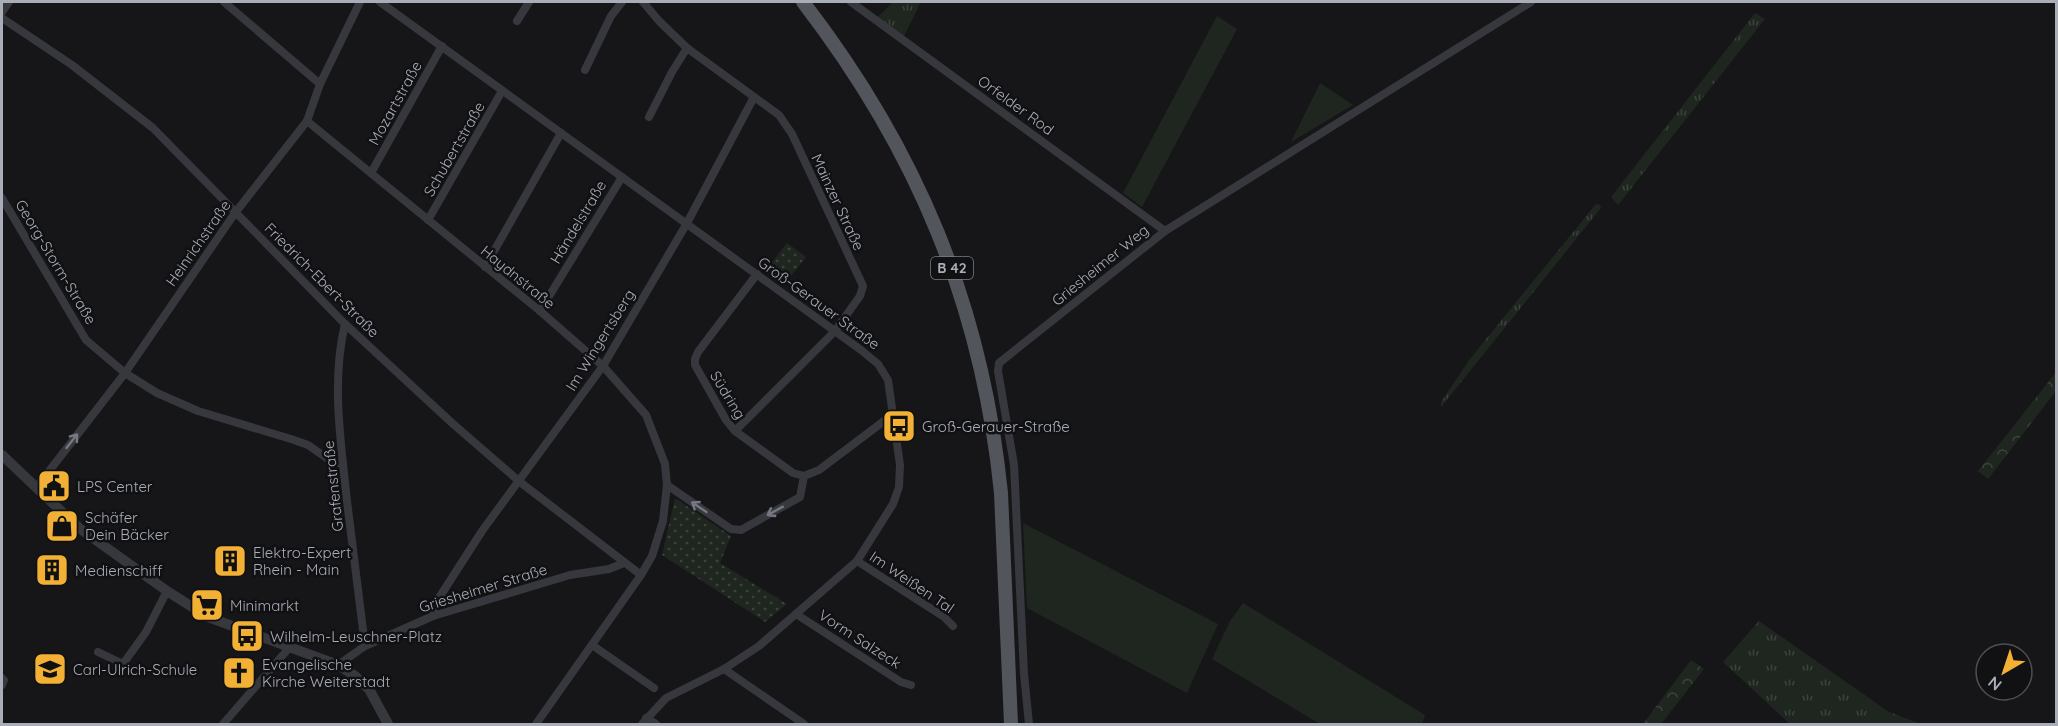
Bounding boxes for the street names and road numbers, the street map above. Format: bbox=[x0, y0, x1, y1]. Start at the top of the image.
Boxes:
street label: Mozartstraße bbox=[364, 58, 426, 148]
street label: Orfelder Rod bbox=[974, 71, 1058, 139]
street label: Schubertstraße bbox=[419, 98, 489, 200]
street label: Mainzer Straße bbox=[807, 151, 869, 253]
street label: Händelstraße bbox=[546, 177, 610, 267]
street label: Georg-Storm-Straße bbox=[11, 196, 101, 328]
street label: Heinrichstraße bbox=[161, 196, 235, 290]
street label: Friedrich-Ebert-Straße bbox=[261, 219, 383, 341]
street label: Griesheimer Weg bbox=[1048, 220, 1152, 310]
street label: Haydnstraße bbox=[477, 241, 559, 313]
street label: Groß-Gerauer Straße bbox=[754, 252, 884, 354]
road number: B 42 bbox=[931, 257, 973, 279]
street label: Im Wingertsberg bbox=[561, 286, 639, 394]
street label: Südring bbox=[706, 367, 750, 423]
street label: Grafenstraße bbox=[319, 440, 347, 532]
street label: Im Weißen Tal bbox=[866, 547, 958, 617]
street label: Griesheimer Straße bbox=[417, 559, 549, 617]
street label: Vorm Salzeck bbox=[815, 605, 905, 673]

